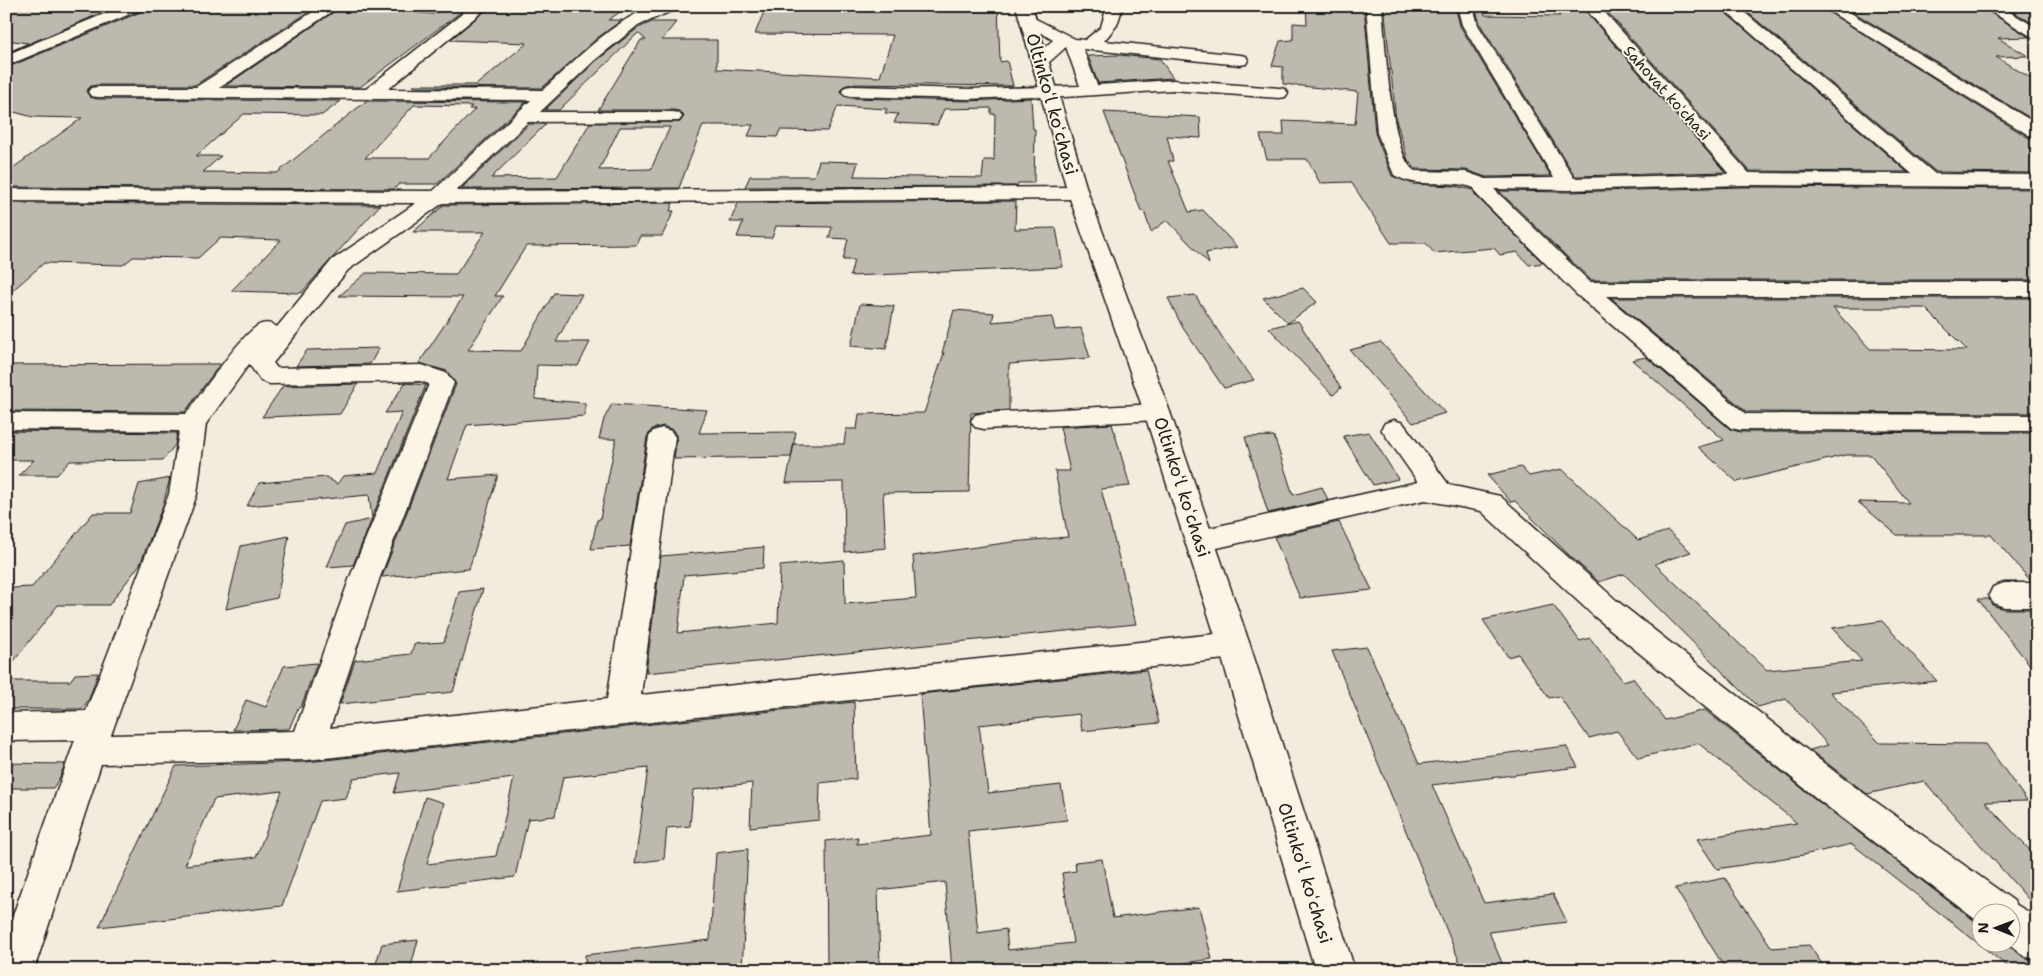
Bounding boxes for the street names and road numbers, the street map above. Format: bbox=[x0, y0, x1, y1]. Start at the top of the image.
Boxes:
street label: Oltinkoʻl koʻchasi bbox=[1020, 30, 1084, 178]
street label: Sahovat koʻchasi bbox=[1619, 41, 1715, 145]
street label: Oltinkoʻl koʻchasi bbox=[1148, 414, 1216, 560]
street label: Oltinkoʻl koʻchasi bbox=[1272, 799, 1338, 947]

